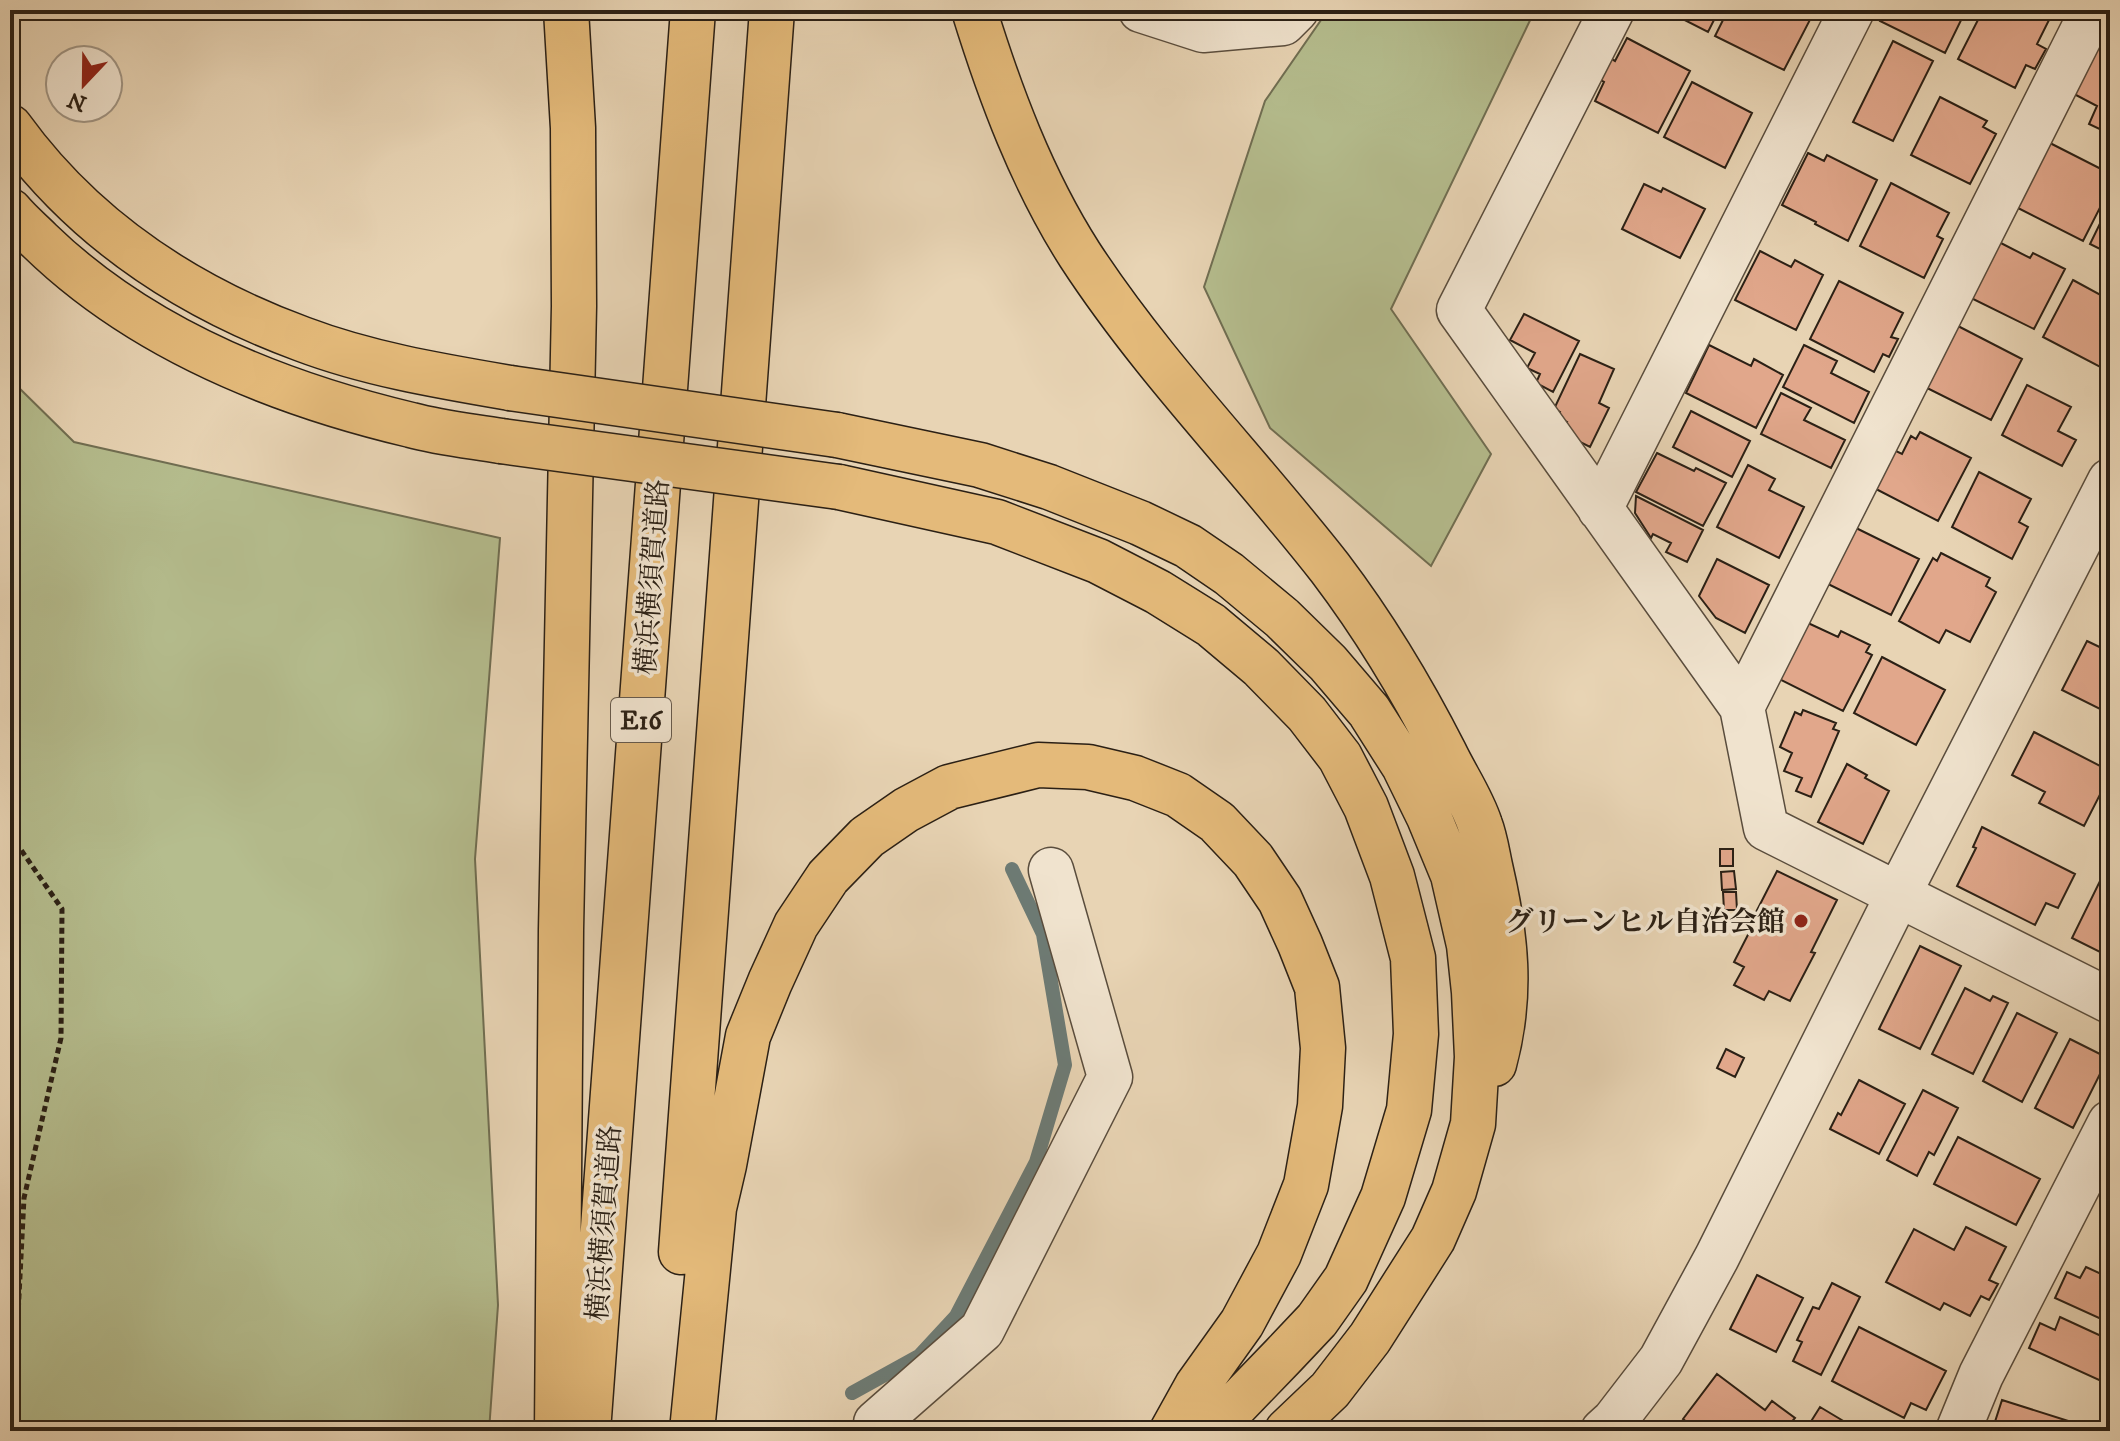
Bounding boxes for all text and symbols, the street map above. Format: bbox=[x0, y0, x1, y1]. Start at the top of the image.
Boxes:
north arrow bbox=[44, 44, 124, 124]
text: N bbox=[64, 85, 91, 117]
street label: 横浜横須賀道路 bbox=[628, 478, 677, 676]
road number: E16 bbox=[611, 698, 671, 742]
place label: グリーンヒル自治会館 bbox=[1506, 905, 1785, 940]
marker: グリーンヒル自治会館 bbox=[1792, 912, 1810, 930]
street label: 横浜横須賀道路 bbox=[580, 1124, 629, 1322]

